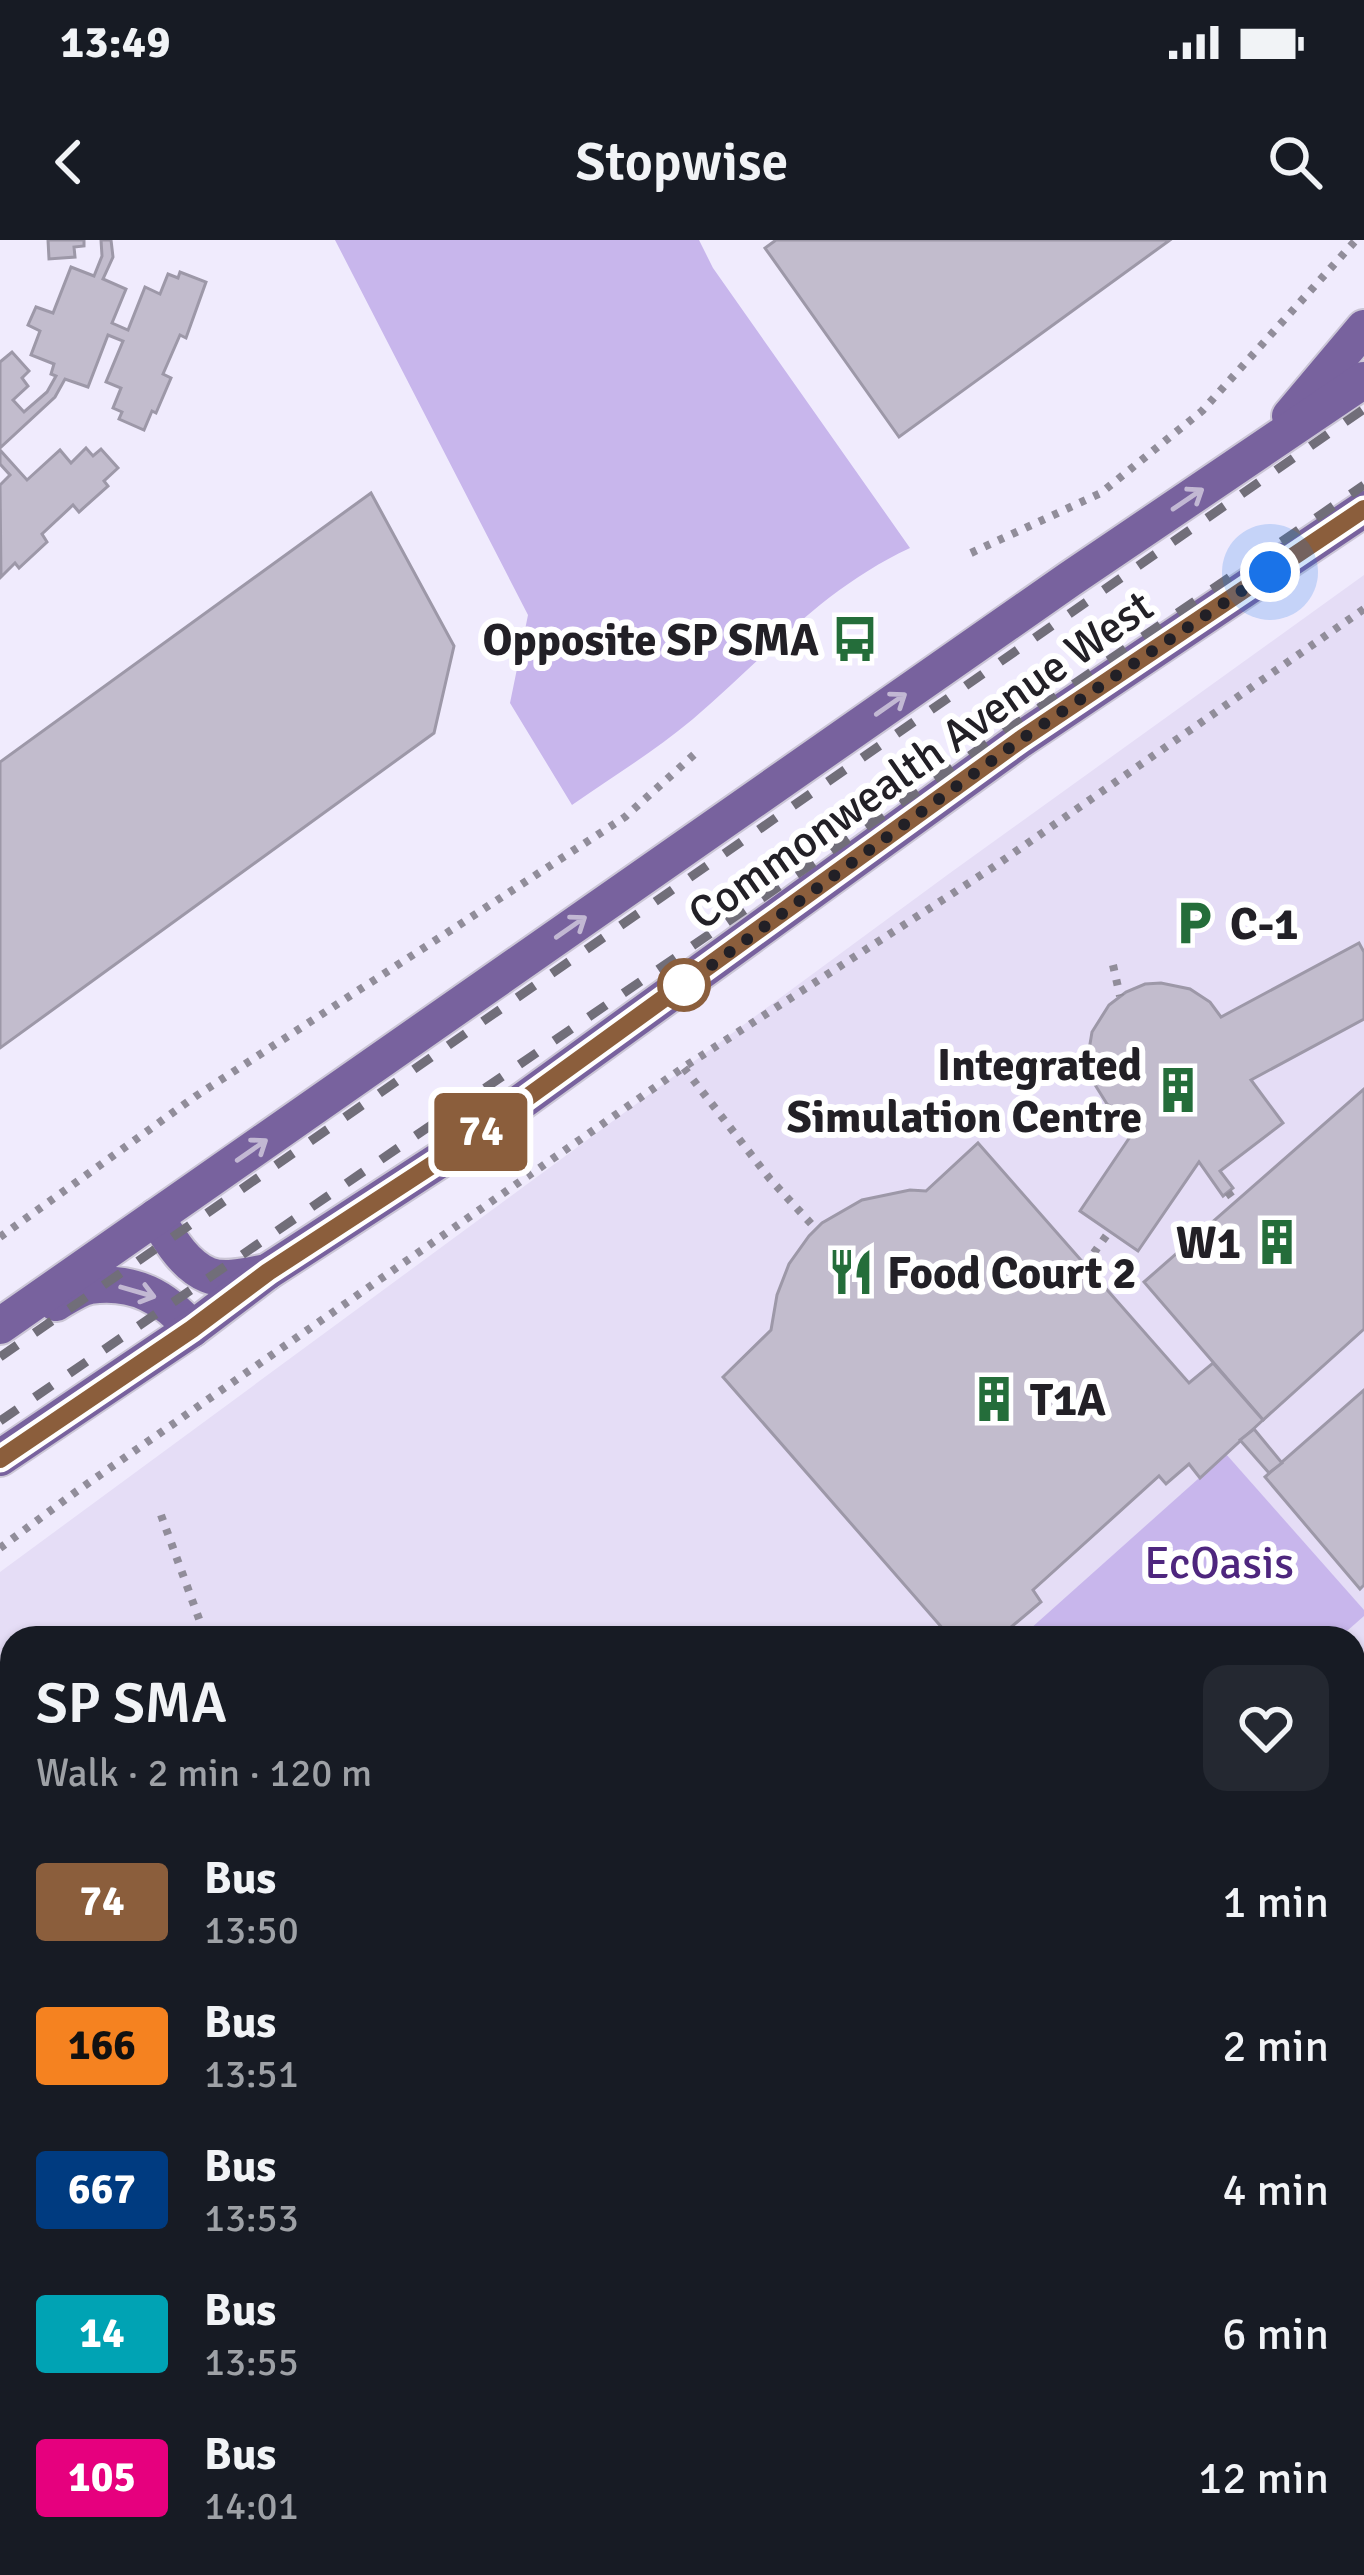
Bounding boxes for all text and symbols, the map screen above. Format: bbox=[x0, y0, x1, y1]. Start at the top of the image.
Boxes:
text: 13:49 bbox=[60, 15, 170, 70]
icon: back bbox=[36, 129, 102, 195]
text: Stopwise bbox=[575, 129, 789, 196]
icon: search bbox=[1262, 129, 1328, 195]
one-way arrow bbox=[1171, 487, 1205, 512]
your location bbox=[1240, 542, 1300, 602]
street label: Commonwealth Avenue West bbox=[678, 579, 1164, 942]
place label: Opposite SP SMA bbox=[483, 613, 819, 668]
bus stop icon: Opposite SP SMA bbox=[830, 614, 880, 664]
one-way arrow bbox=[874, 692, 908, 717]
place label: C-1 bbox=[1230, 897, 1299, 952]
parking icon: C-1 bbox=[1169, 898, 1219, 948]
one-way arrow bbox=[554, 915, 588, 940]
unlabelled marker bbox=[659, 960, 709, 1010]
place label: Integrated Simulation Centre bbox=[787, 1038, 1142, 1145]
building icon: Integrated Simulation Centre bbox=[1153, 1065, 1203, 1115]
line badge: 74 bbox=[427, 1093, 535, 1171]
text: 74 bbox=[458, 1106, 504, 1157]
one-way arrow bbox=[234, 1138, 268, 1163]
place label: W1 bbox=[1176, 1216, 1241, 1271]
building icon: W1 bbox=[1252, 1217, 1302, 1267]
place label: Food Court 2 bbox=[887, 1246, 1137, 1301]
restaurant icon: Food Court 2 bbox=[826, 1247, 876, 1297]
one-way arrow bbox=[118, 1282, 156, 1304]
place label: T1A bbox=[1030, 1373, 1106, 1428]
building icon: T1A bbox=[969, 1374, 1019, 1424]
park label: EcOasis bbox=[1144, 1536, 1294, 1591]
button: heart bbox=[1203, 1665, 1329, 1791]
text: SP SMA bbox=[36, 1668, 227, 1739]
text: Walk · 2 min · 120 m bbox=[36, 1749, 372, 1797]
text: Bus bbox=[204, 1851, 276, 1906]
text: 1 min bbox=[1222, 1875, 1329, 1930]
text: 74 bbox=[79, 1876, 125, 1927]
text: 13:50 bbox=[204, 1906, 299, 1954]
text: Bus bbox=[204, 1995, 276, 2050]
text: 2 min bbox=[1222, 2019, 1329, 2074]
text: 166 bbox=[68, 2020, 136, 2071]
text: 13:51 bbox=[204, 2050, 299, 2098]
text: Bus bbox=[204, 2139, 276, 2194]
text: 4 min bbox=[1222, 2163, 1329, 2218]
text: 667 bbox=[68, 2164, 136, 2215]
text: 13:53 bbox=[204, 2194, 299, 2242]
text: Bus bbox=[204, 2283, 276, 2338]
text: 6 min bbox=[1222, 2307, 1329, 2362]
text: 14 bbox=[79, 2308, 125, 2359]
text: 13:55 bbox=[204, 2338, 299, 2386]
text: Bus bbox=[204, 2427, 276, 2482]
text: 12 min bbox=[1198, 2451, 1329, 2506]
text: 105 bbox=[68, 2452, 136, 2503]
text: 14:01 bbox=[204, 2482, 299, 2530]

